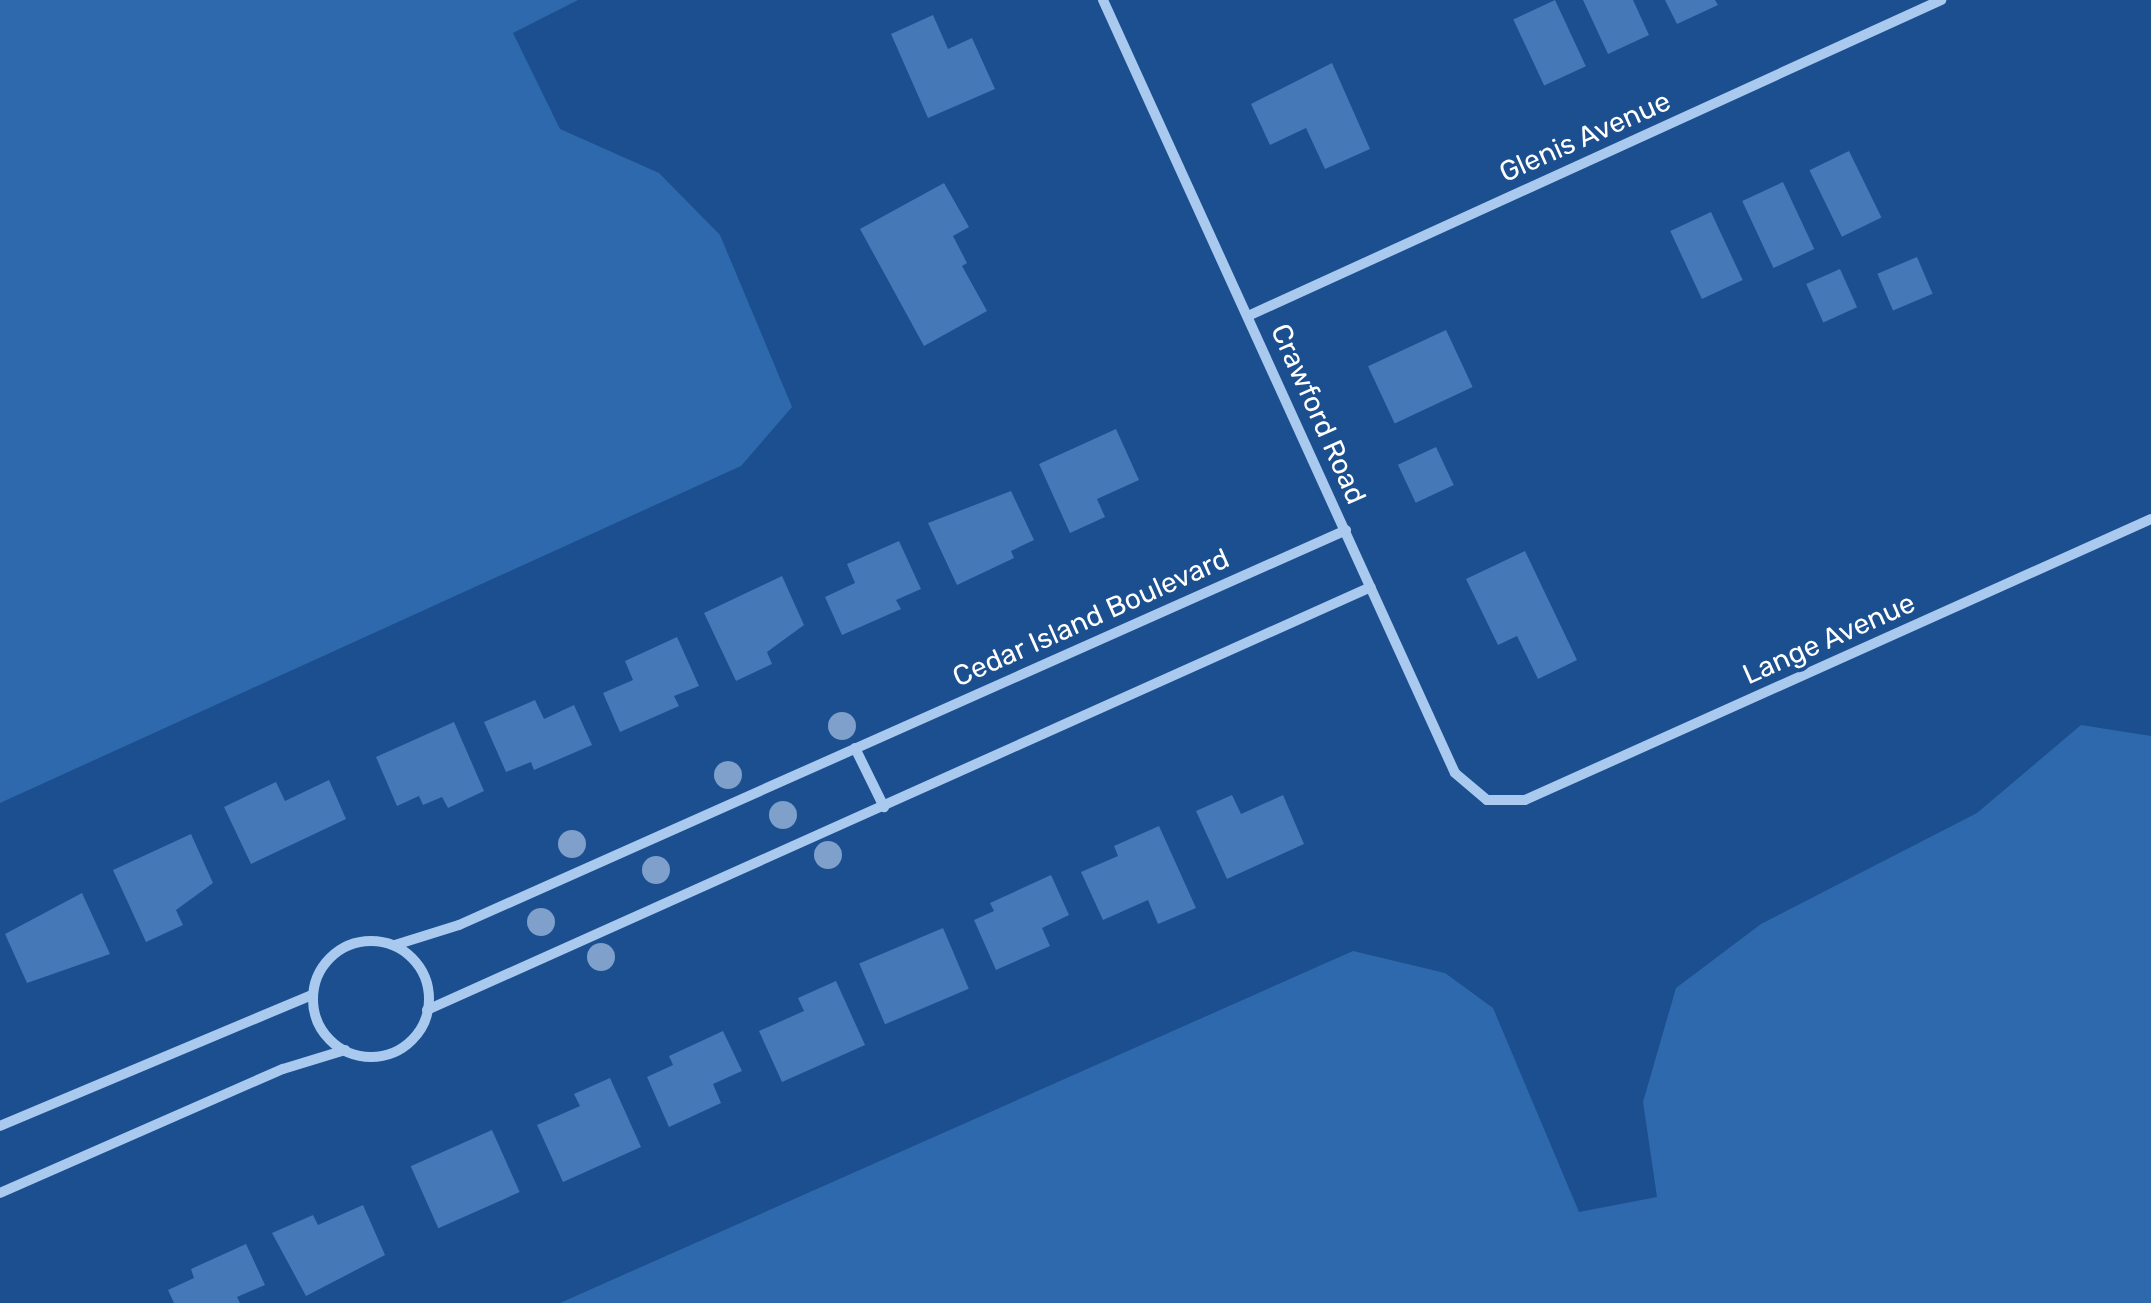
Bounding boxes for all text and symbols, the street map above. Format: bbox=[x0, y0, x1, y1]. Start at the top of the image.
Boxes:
street label: Glenis Avenue bbox=[1494, 84, 1676, 190]
street label: Crawford Road bbox=[1263, 319, 1373, 509]
street label: Cedar Island Boulevard bbox=[947, 542, 1235, 694]
street label: Lange Avenue bbox=[1737, 586, 1921, 692]

